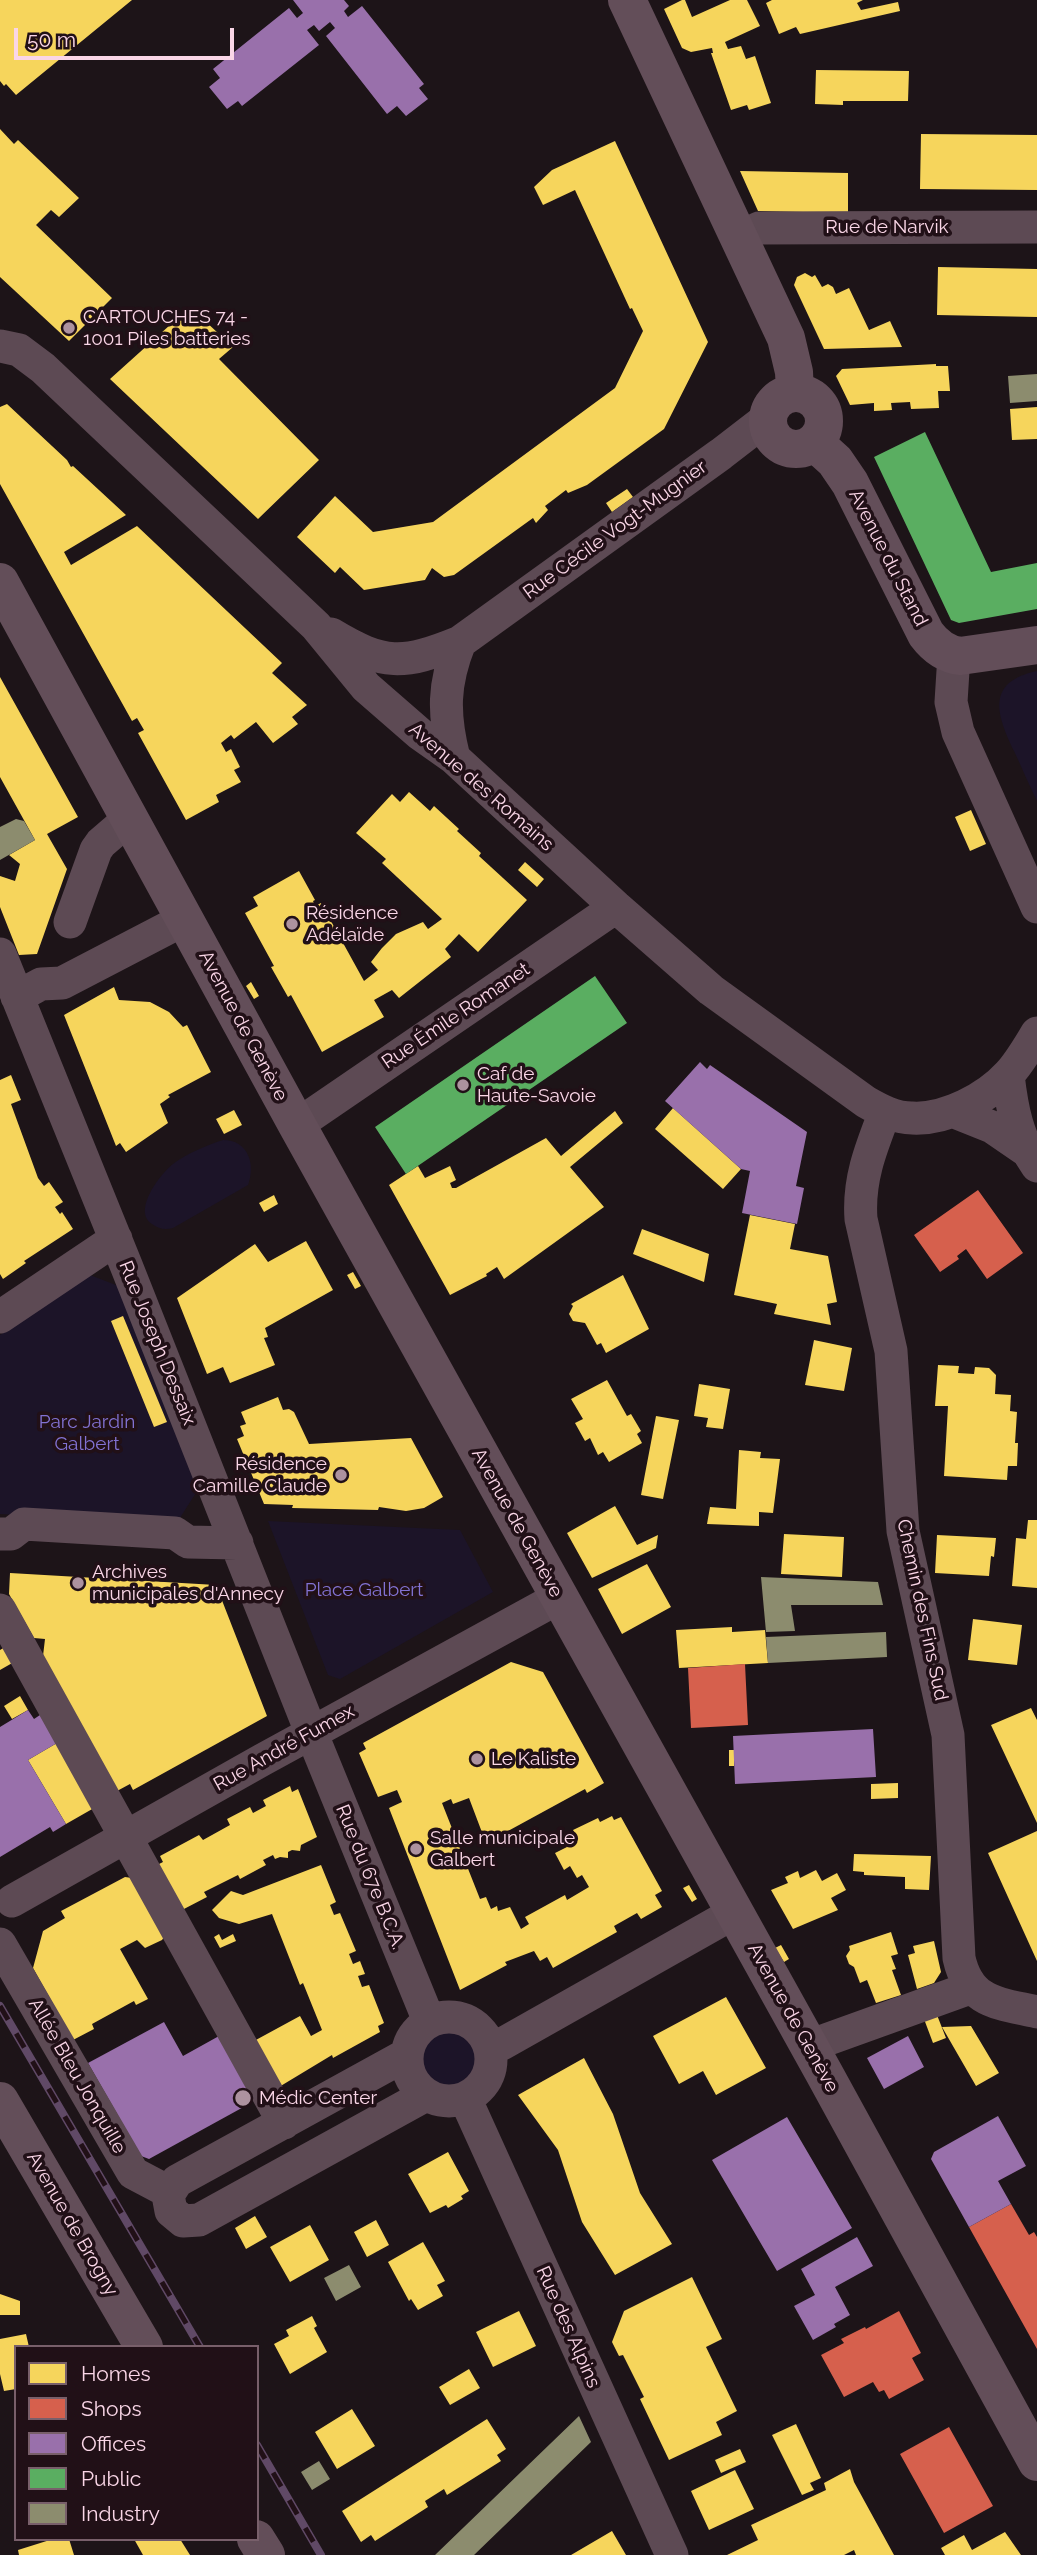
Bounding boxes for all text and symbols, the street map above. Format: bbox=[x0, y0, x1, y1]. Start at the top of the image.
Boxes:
scale bar bbox=[18, 14, 238, 58]
text: 50 m bbox=[27, 27, 76, 52]
street label: Rue de Narvik bbox=[825, 216, 949, 238]
place label: CARTOUCHES 74 - 1001 Piles batteries bbox=[83, 306, 251, 350]
marker: CARTOUCHES 74 - 1001 Piles batteries bbox=[61, 320, 77, 336]
street label: Rue Cécile Vogt-Mugnier bbox=[519, 456, 711, 604]
street label: Avenue du Stand bbox=[844, 486, 932, 630]
street label: Avenue des Romains bbox=[404, 718, 558, 856]
place label: Résidence Adélaïde bbox=[306, 902, 398, 946]
marker: Résidence Adélaïde bbox=[284, 916, 300, 932]
street label: Avenue de Genève bbox=[194, 947, 292, 1105]
street label: Rue Émile Romanet bbox=[378, 958, 534, 1074]
place label: Caf de Haute-Savoie bbox=[477, 1063, 596, 1107]
marker: Caf de Haute-Savoie bbox=[455, 1077, 471, 1093]
street label: Rue Joseph Dessaix bbox=[114, 1258, 200, 1428]
park label: Parc Jardin Galbert bbox=[39, 1411, 135, 1455]
street label: Avenue de Genève bbox=[467, 1444, 567, 1602]
place label: Résidence Camille Claude bbox=[193, 1453, 327, 1497]
marker: Résidence Camille Claude bbox=[333, 1467, 349, 1483]
street label: Chemin des Fins Sud bbox=[892, 1517, 952, 1703]
place label: Archives municipales d'Annecy bbox=[92, 1561, 284, 1605]
marker: Archives municipales d'Annecy bbox=[70, 1575, 86, 1591]
park label: Place Galbert bbox=[305, 1579, 423, 1601]
street label: Rue André Fumex bbox=[210, 1700, 358, 1796]
place label: Le Kaliste bbox=[491, 1748, 576, 1770]
marker: Le Kaliste bbox=[469, 1751, 485, 1767]
street label: Rue du 67e B.C.A. bbox=[331, 1801, 409, 1953]
place label: Salle municipale Galbert bbox=[430, 1827, 575, 1871]
marker: Salle municipale Galbert bbox=[408, 1841, 424, 1857]
street label: Avenue de Genève bbox=[743, 1939, 843, 2097]
street label: Allée Bleu Jonquille bbox=[23, 1994, 131, 2158]
place label: Médic Center bbox=[259, 2087, 377, 2109]
marker: Médic Center bbox=[233, 2088, 253, 2108]
street label: Avenue de Brogny bbox=[21, 2148, 123, 2300]
street label: Rue des Alpins bbox=[531, 2263, 605, 2391]
legend bbox=[14, 2345, 259, 2541]
text: Homes bbox=[81, 2361, 151, 2386]
text: Shops bbox=[81, 2396, 142, 2421]
text: Offices bbox=[81, 2431, 146, 2456]
text: Public bbox=[81, 2466, 141, 2491]
text: Industry bbox=[81, 2501, 160, 2526]

